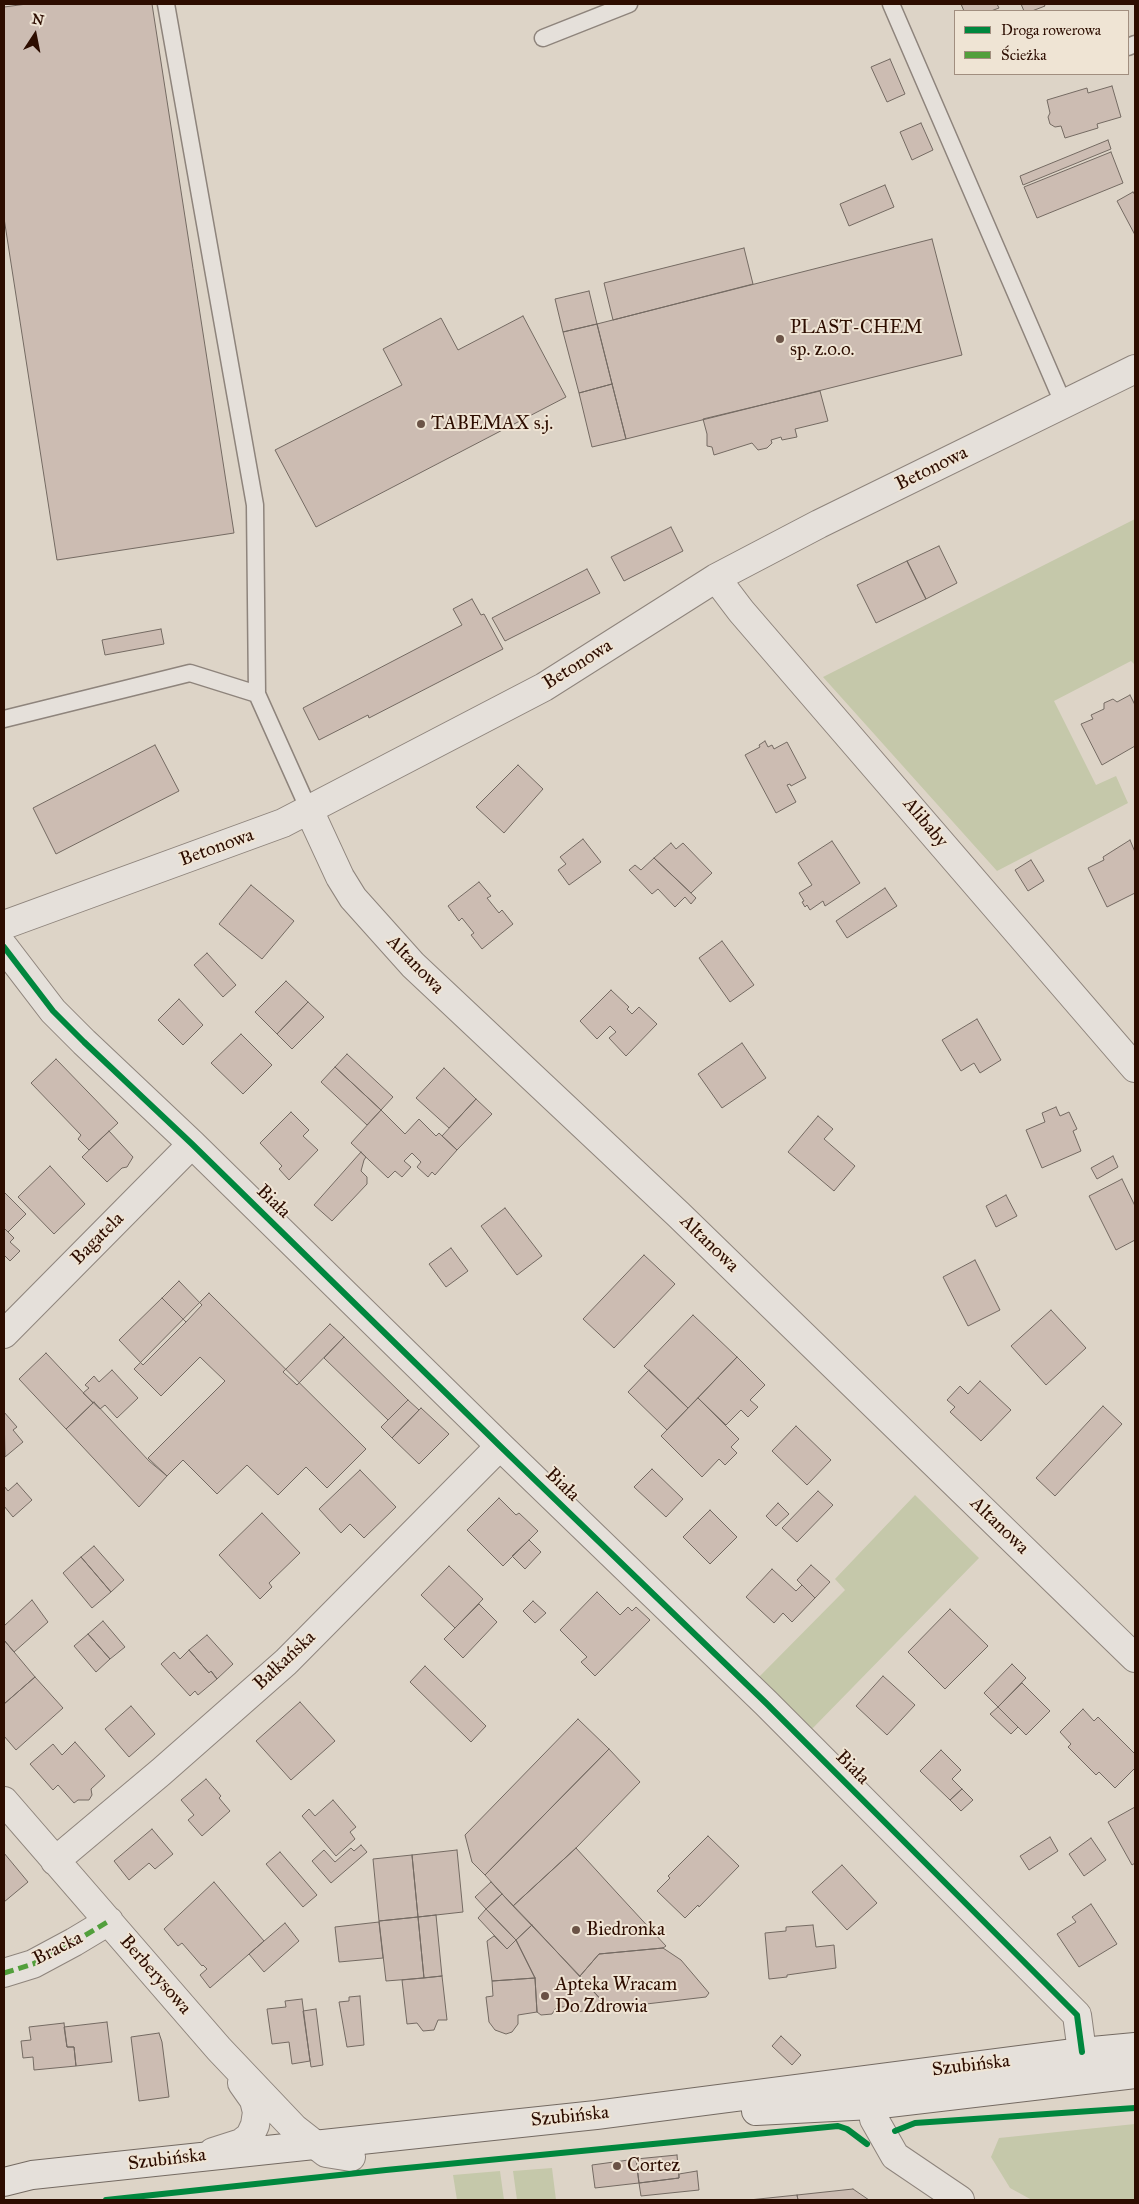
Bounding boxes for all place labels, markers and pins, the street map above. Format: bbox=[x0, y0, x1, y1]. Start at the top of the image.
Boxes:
place label: PLAST-CHEM sp. z.o.o. bbox=[790, 317, 923, 361]
marker: PLAST-CHEM sp. z.o.o. bbox=[774, 333, 786, 345]
place label: TABEMAX s.j. bbox=[431, 413, 553, 435]
marker: TABEMAX s.j. bbox=[415, 418, 427, 430]
place label: Biedronka bbox=[586, 1919, 665, 1941]
marker: Biedronka bbox=[570, 1924, 582, 1936]
place label: Apteka Wracam Do Zdrowia bbox=[555, 1974, 677, 2018]
marker: Apteka Wracam Do Zdrowia bbox=[539, 1990, 551, 2002]
place label: Cortez bbox=[627, 2155, 680, 2177]
marker: Cortez bbox=[611, 2160, 623, 2172]

